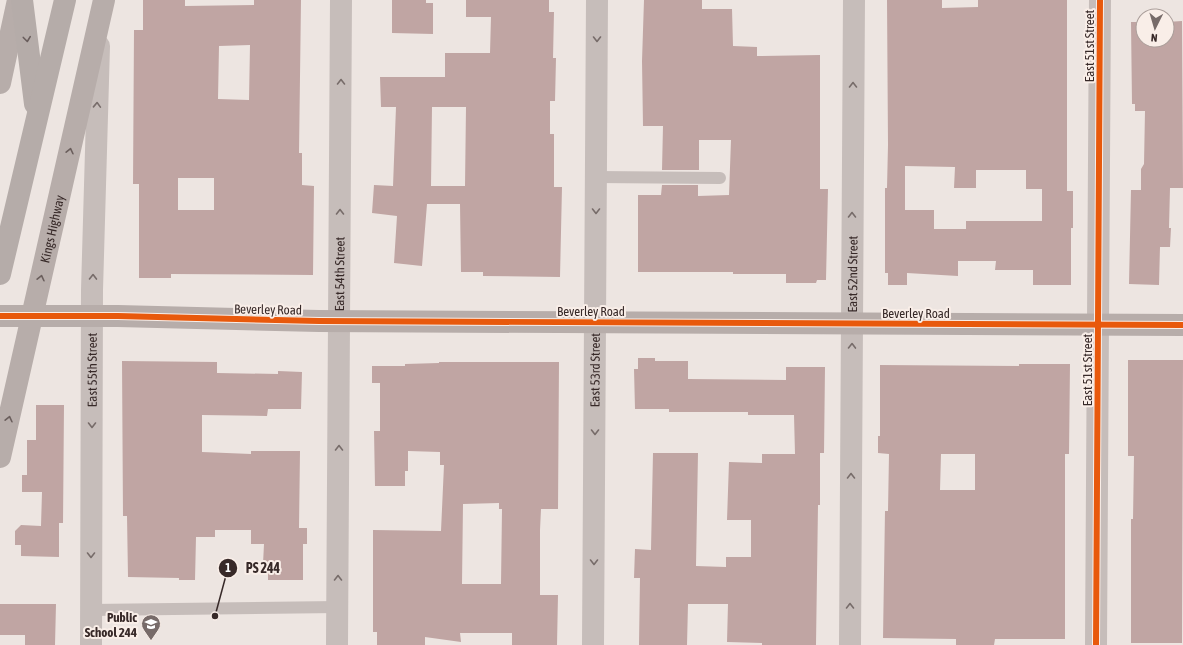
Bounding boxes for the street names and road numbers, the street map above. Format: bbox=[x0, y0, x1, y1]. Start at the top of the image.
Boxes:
street label: East 51st Street bbox=[1082, 9, 1097, 82]
street label: Kings Highway bbox=[37, 193, 68, 264]
street label: East 52nd Street bbox=[845, 235, 861, 312]
street label: East 54th Street bbox=[332, 237, 348, 311]
street label: Beverley Road bbox=[234, 301, 302, 318]
street label: Beverley Road bbox=[557, 304, 625, 319]
street label: Beverley Road bbox=[882, 306, 950, 321]
street label: East 55th Street bbox=[85, 333, 100, 407]
street label: East 53rd Street bbox=[587, 333, 603, 407]
street label: East 51st Street bbox=[1080, 333, 1095, 406]

